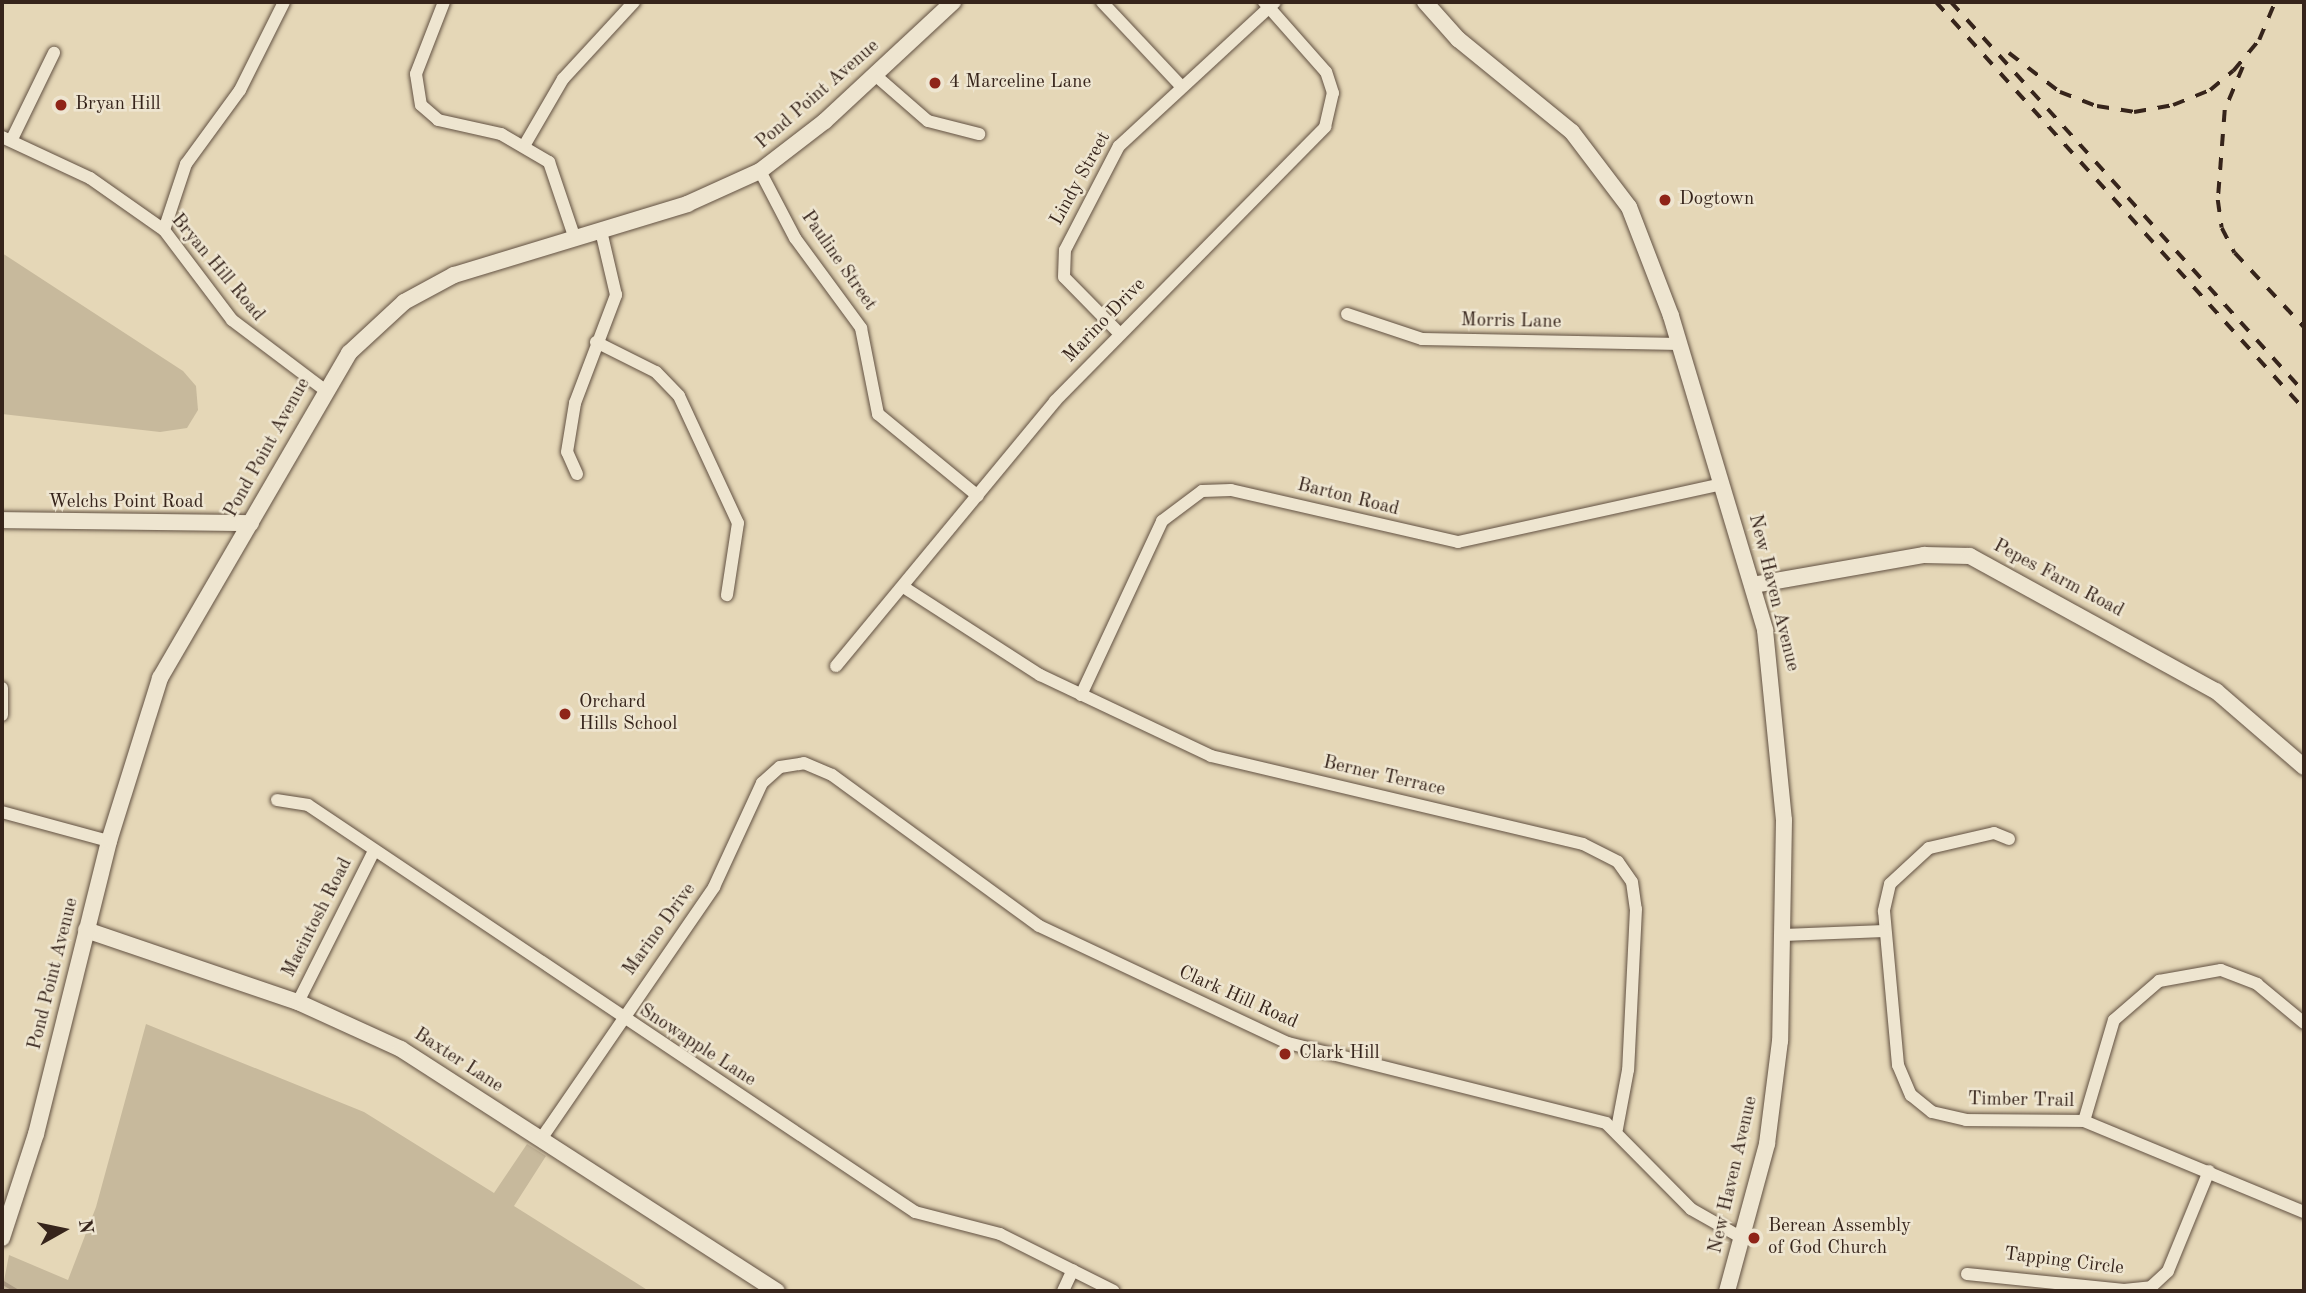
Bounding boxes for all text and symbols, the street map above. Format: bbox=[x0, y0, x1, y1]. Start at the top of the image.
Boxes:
street label: Pond Point Avenue bbox=[752, 35, 884, 155]
place label: 4 Marceline Lane bbox=[949, 72, 1091, 94]
marker: 4 Marceline Lane bbox=[927, 75, 943, 91]
place label: Bryan Hill bbox=[75, 94, 161, 116]
marker: Bryan Hill bbox=[53, 97, 69, 113]
street label: Lindy Street bbox=[1046, 128, 1116, 230]
place label: Dogtown bbox=[1679, 189, 1754, 211]
marker: Dogtown bbox=[1657, 192, 1673, 208]
street label: Pauline Street bbox=[795, 207, 881, 315]
street label: Bryan Hill Road bbox=[165, 210, 269, 326]
street label: Marino Drive bbox=[1059, 274, 1151, 368]
street label: Morris Lane bbox=[1460, 310, 1562, 334]
street label: Pond Point Avenue bbox=[220, 374, 316, 522]
street label: Barton Road bbox=[1295, 474, 1401, 522]
street label: Welchs Point Road bbox=[48, 492, 204, 514]
street label: New Haven Avenue bbox=[1742, 512, 1804, 674]
street label: Pepes Farm Road bbox=[1989, 535, 2127, 623]
place label: Orchard Hills School bbox=[579, 692, 677, 736]
marker: Orchard Hills School bbox=[557, 706, 573, 722]
street label: Berner Terrace bbox=[1321, 752, 1447, 802]
street label: Macintosh Road bbox=[278, 854, 358, 982]
street label: Marino Drive bbox=[619, 879, 701, 981]
street label: Pond Point Avenue bbox=[24, 896, 84, 1052]
street label: Clark Hill Road bbox=[1175, 962, 1301, 1034]
street label: Snowapple Lane bbox=[634, 1000, 760, 1092]
street label: Baxter Lane bbox=[409, 1024, 507, 1098]
place label: Clark Hill bbox=[1299, 1043, 1380, 1065]
marker: Clark Hill bbox=[1277, 1046, 1293, 1062]
street label: Timber Trail bbox=[1968, 1089, 2074, 1113]
street label: New Haven Avenue bbox=[1705, 1094, 1763, 1256]
north arrow bbox=[28, 1195, 98, 1265]
place label: Berean Assembly of God Church bbox=[1768, 1216, 1911, 1260]
text: N bbox=[74, 1218, 95, 1235]
marker: Berean Assembly of God Church bbox=[1746, 1230, 1762, 1246]
street label: Tapping Circle bbox=[2003, 1243, 2125, 1281]

